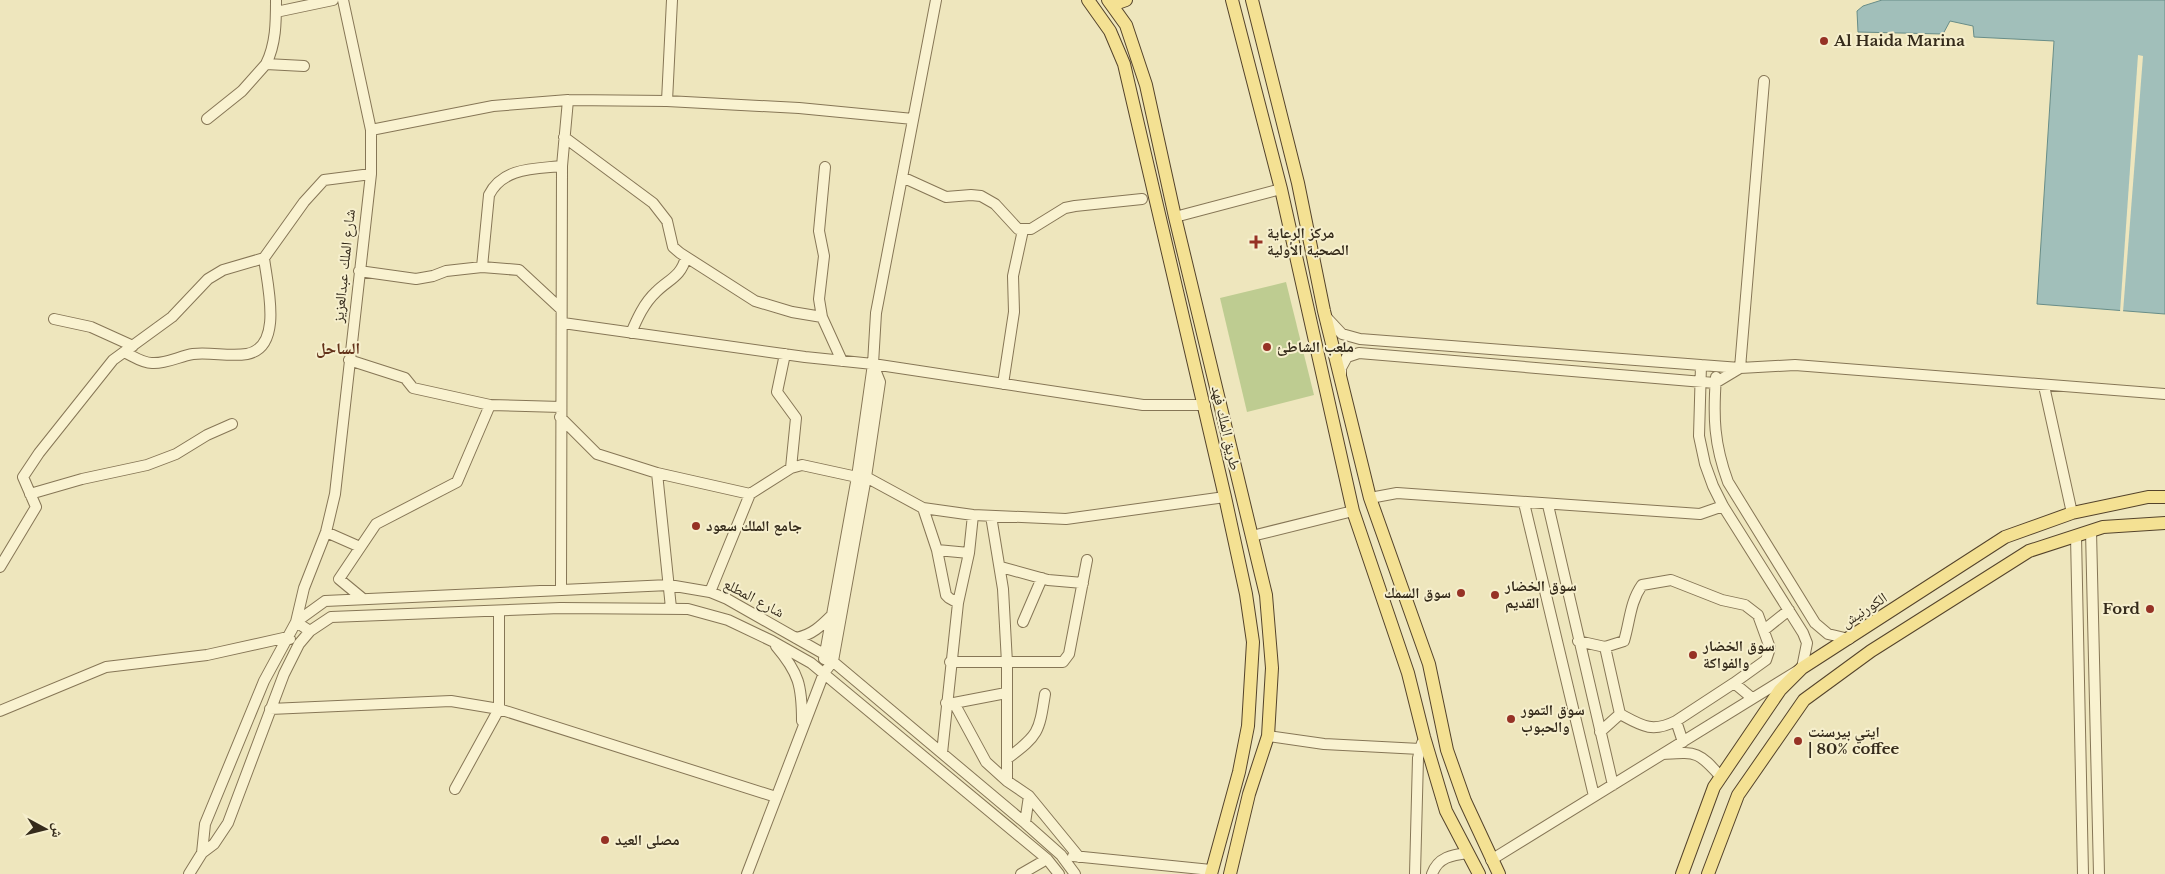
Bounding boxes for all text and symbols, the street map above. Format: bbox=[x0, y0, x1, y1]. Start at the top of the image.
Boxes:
place label: Al Haida Marina bbox=[1833, 31, 1965, 50]
marker: Al Haida Marina bbox=[1818, 35, 1830, 47]
street label: شارع الملك عبدالعزيز bbox=[328, 208, 360, 325]
place label: مركز الرعاية الصحية الأولية bbox=[1267, 223, 1349, 259]
marker: مركز الرعاية الصحية الأولية bbox=[1249, 235, 1263, 249]
place label: ملعب الشاطئ bbox=[1277, 337, 1354, 356]
district label: الساحل bbox=[316, 338, 360, 358]
marker: ملعب الشاطئ bbox=[1261, 341, 1273, 353]
street label: طريق الملك فهد bbox=[1207, 384, 1245, 472]
place label: جامع الملك سعود bbox=[706, 516, 802, 536]
marker: جامع الملك سعود bbox=[690, 520, 702, 532]
street label: شارع المطلع bbox=[720, 574, 788, 622]
place label: سوق الخضار القديم bbox=[1504, 576, 1577, 613]
place label: سوق السمك bbox=[1384, 583, 1451, 602]
marker: سوق السمك bbox=[1455, 587, 1467, 599]
street label: الكورنيش bbox=[1837, 588, 1891, 632]
marker: سوق الخضار القديم bbox=[1489, 589, 1501, 601]
place label: Ford bbox=[2103, 599, 2141, 618]
marker: Ford bbox=[2144, 603, 2156, 615]
place label: سوق الخضار والفواكة bbox=[1702, 636, 1775, 672]
marker: سوق الخضار والفواكة bbox=[1687, 649, 1699, 661]
place label: سوق التمور والحبوب bbox=[1520, 700, 1585, 736]
marker: سوق التمور والحبوب bbox=[1505, 713, 1517, 725]
place label: ايتي بيرسنت | 80% coffee bbox=[1808, 722, 1899, 758]
marker: ايتي بيرسنت | 80% coffee bbox=[1792, 735, 1804, 747]
north arrow bbox=[20, 804, 70, 854]
text: ش bbox=[48, 822, 68, 839]
place label: مصلى العيد bbox=[615, 830, 680, 849]
marker: مصلى العيد bbox=[599, 834, 611, 846]

